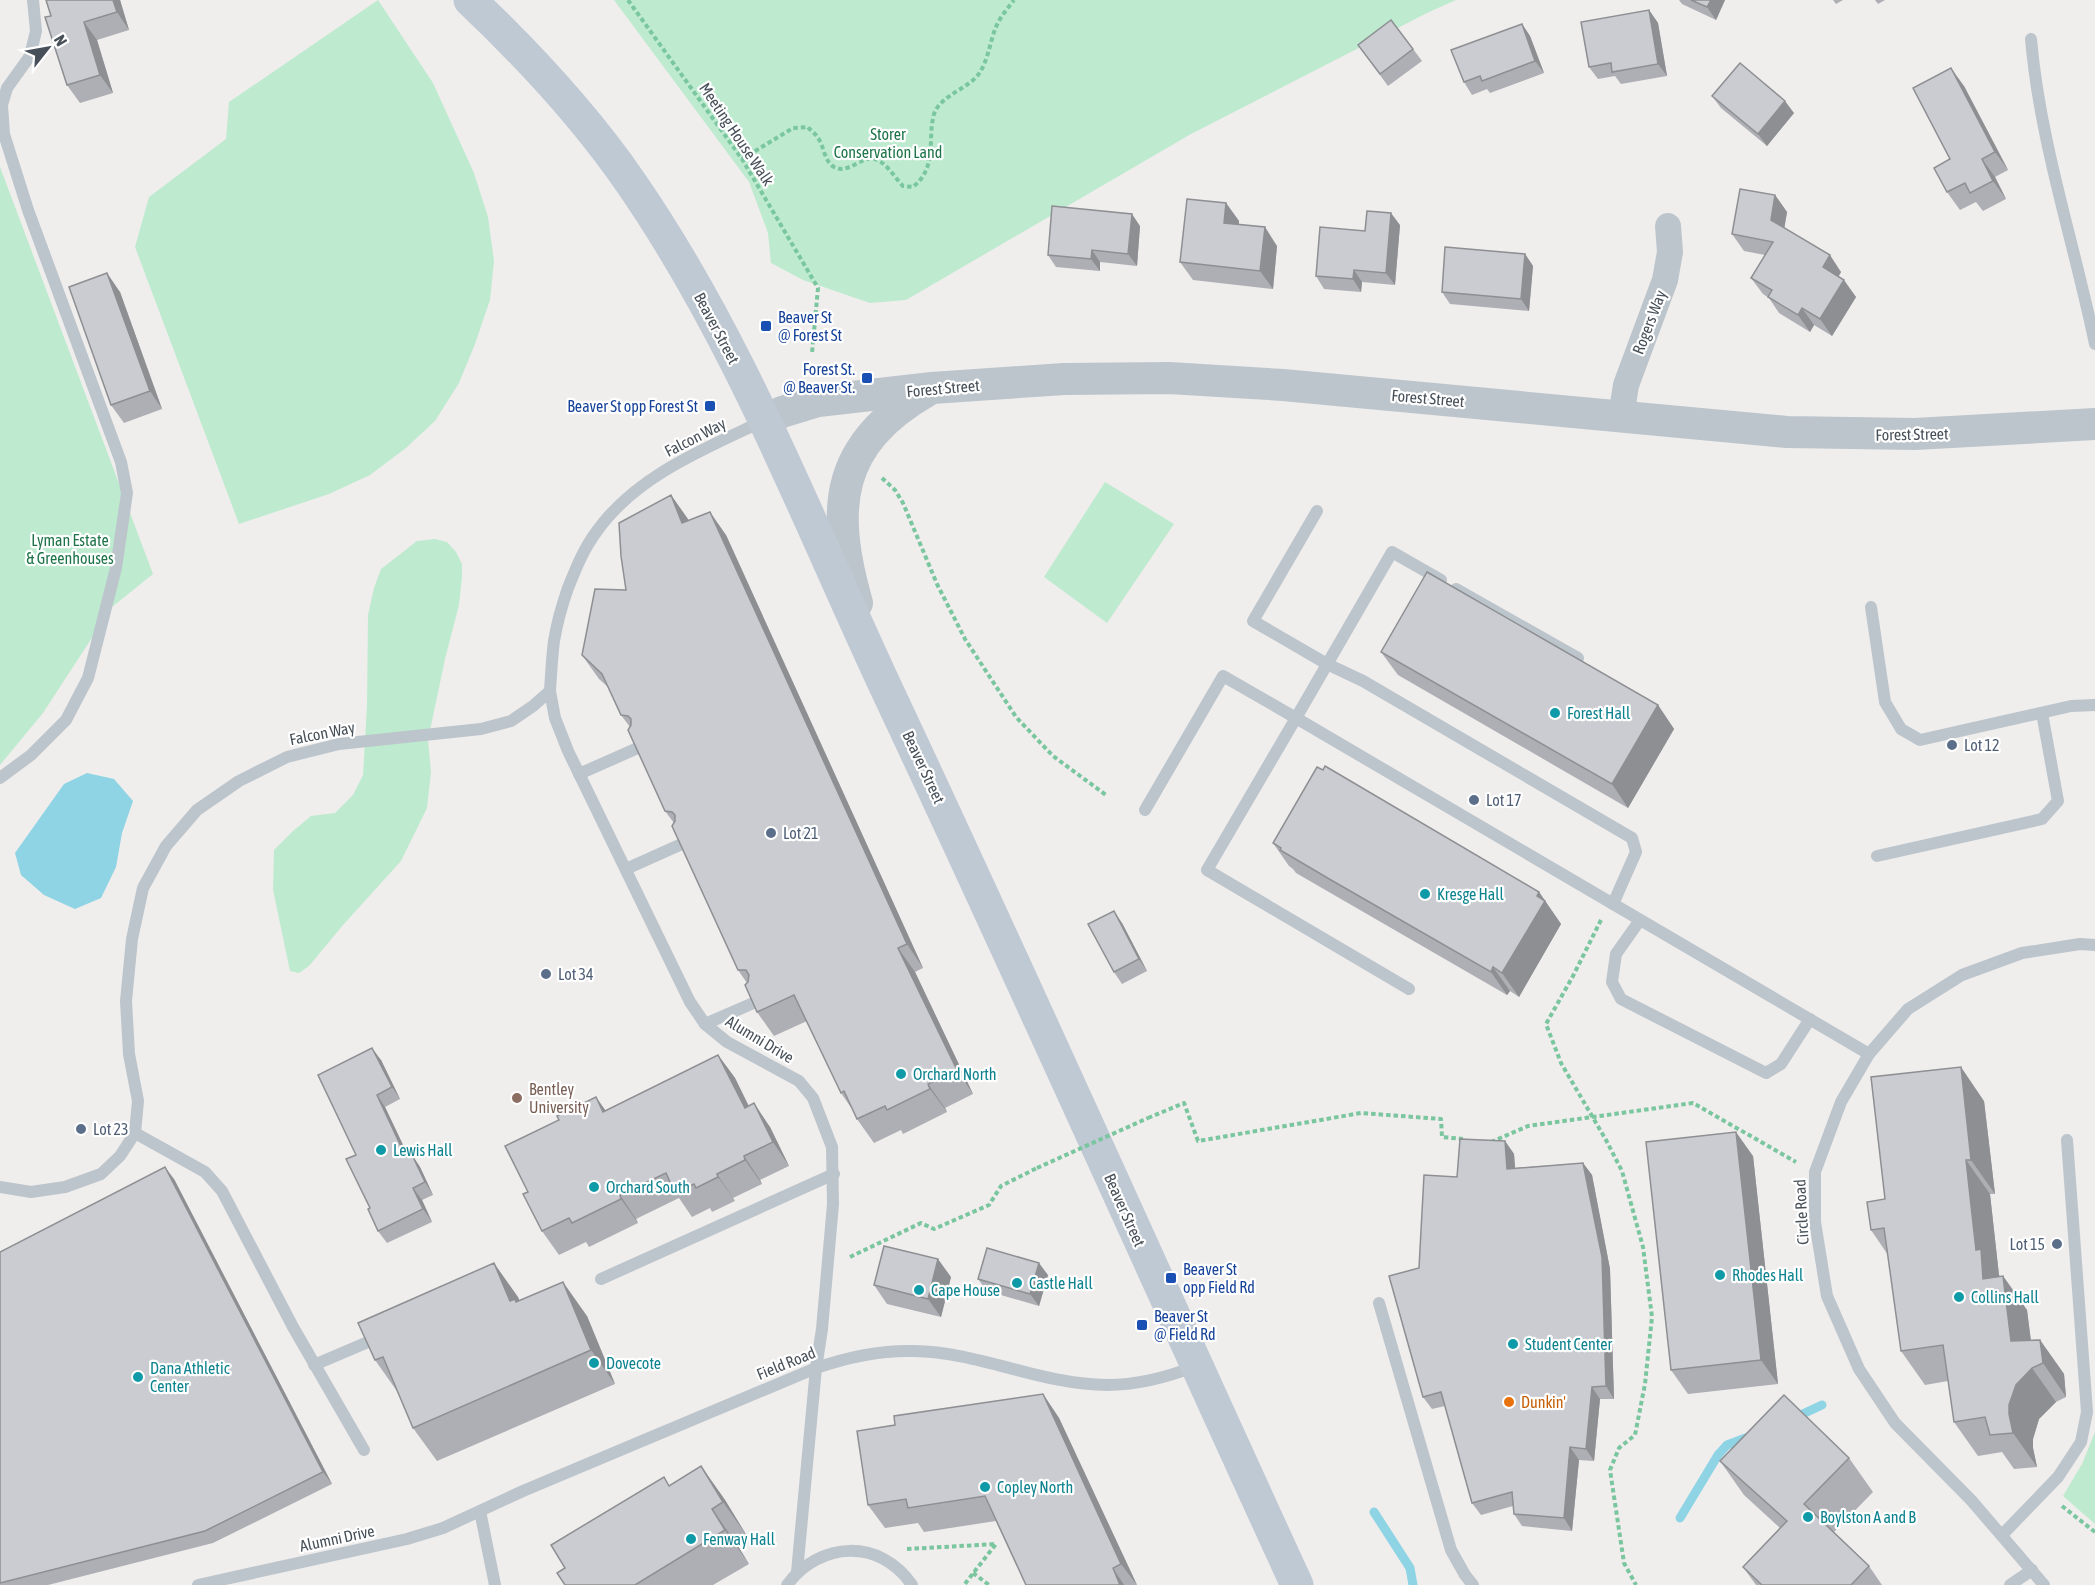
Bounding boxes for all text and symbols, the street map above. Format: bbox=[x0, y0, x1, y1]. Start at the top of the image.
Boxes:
north arrow bbox=[18, 18, 78, 78]
text: N bbox=[51, 32, 71, 49]
street label: Meeting House Walk bbox=[695, 79, 778, 189]
park label: Storer Conservation Land bbox=[834, 125, 942, 161]
street label: Rogers Way bbox=[1629, 287, 1670, 357]
street label: Beaver Street bbox=[691, 289, 743, 367]
place label: Beaver St @ Forest St bbox=[778, 308, 842, 344]
marker: Beaver St @ Forest St bbox=[759, 319, 773, 333]
place label: Forest St. @ Beaver St. bbox=[783, 360, 855, 396]
marker: Forest St. @ Beaver St. bbox=[860, 371, 874, 385]
street label: Forest Street bbox=[906, 376, 981, 400]
street label: Forest Street bbox=[1391, 386, 1466, 410]
place label: Beaver St opp Forest St bbox=[567, 397, 698, 416]
marker: Beaver St opp Forest St bbox=[703, 399, 717, 413]
street label: Falcon Way bbox=[661, 414, 729, 461]
street label: Forest Street bbox=[1875, 424, 1949, 444]
park label: Lyman Estate & Greenhouses bbox=[26, 531, 114, 567]
place label: Forest Hall bbox=[1567, 704, 1631, 722]
marker: Forest Hall bbox=[1548, 706, 1562, 720]
street label: Falcon Way bbox=[288, 718, 357, 749]
street label: Beaver Street bbox=[899, 728, 949, 806]
place label: Lot 12 bbox=[1964, 736, 2000, 754]
marker: Lot 12 bbox=[1945, 738, 1959, 752]
place label: Lot 17 bbox=[1486, 791, 1522, 809]
marker: Lot 17 bbox=[1467, 793, 1481, 807]
place label: Lot 21 bbox=[783, 824, 819, 842]
marker: Lot 21 bbox=[764, 826, 778, 840]
place label: Kresge Hall bbox=[1437, 885, 1504, 904]
marker: Kresge Hall bbox=[1418, 887, 1432, 901]
place label: Lot 34 bbox=[558, 965, 594, 983]
marker: Lot 34 bbox=[539, 967, 553, 981]
street label: Alumni Drive bbox=[723, 1012, 797, 1066]
place label: Orchard North bbox=[913, 1065, 997, 1083]
marker: Orchard North bbox=[894, 1067, 908, 1081]
place label: Bentley University bbox=[529, 1080, 589, 1117]
marker: Bentley University bbox=[510, 1091, 524, 1105]
place label: Lot 23 bbox=[93, 1120, 129, 1138]
marker: Lot 23 bbox=[74, 1122, 88, 1136]
place label: Lewis Hall bbox=[393, 1141, 453, 1159]
marker: Lewis Hall bbox=[374, 1143, 388, 1157]
street label: Beaver Street bbox=[1101, 1171, 1149, 1250]
place label: Orchard South bbox=[606, 1178, 690, 1196]
street label: Circle Road bbox=[1790, 1179, 1812, 1245]
marker: Orchard South bbox=[587, 1180, 601, 1194]
place label: Lot 15 bbox=[2009, 1235, 2045, 1253]
marker: Lot 15 bbox=[2050, 1237, 2064, 1251]
place label: Beaver St opp Field Rd bbox=[1183, 1260, 1255, 1297]
place label: Rhodes Hall bbox=[1732, 1266, 1804, 1284]
marker: Rhodes Hall bbox=[1713, 1268, 1727, 1282]
marker: Beaver St opp Field Rd bbox=[1164, 1271, 1178, 1285]
place label: Castle Hall bbox=[1029, 1274, 1093, 1292]
marker: Castle Hall bbox=[1010, 1276, 1024, 1290]
place label: Cape House bbox=[931, 1281, 1000, 1300]
marker: Cape House bbox=[912, 1283, 926, 1297]
place label: Collins Hall bbox=[1971, 1288, 2039, 1306]
marker: Collins Hall bbox=[1952, 1290, 1966, 1304]
place label: Beaver St @ Field Rd bbox=[1154, 1307, 1216, 1343]
marker: Beaver St @ Field Rd bbox=[1135, 1318, 1149, 1332]
place label: Student Center bbox=[1525, 1335, 1612, 1353]
marker: Student Center bbox=[1506, 1337, 1520, 1351]
street label: Field Road bbox=[754, 1343, 818, 1383]
place label: Dovecote bbox=[606, 1354, 661, 1372]
marker: Dovecote bbox=[587, 1356, 601, 1370]
place label: Dana Athletic Center bbox=[150, 1359, 230, 1395]
marker: Dana Athletic Center bbox=[131, 1370, 145, 1384]
place label: Dunkin' bbox=[1521, 1393, 1566, 1411]
marker: Dunkin' bbox=[1502, 1395, 1516, 1409]
place label: Copley North bbox=[997, 1478, 1073, 1497]
marker: Copley North bbox=[978, 1480, 992, 1494]
place label: Boylston A and B bbox=[1820, 1508, 1916, 1527]
marker: Boylston A and B bbox=[1801, 1510, 1815, 1524]
street label: Alumni Drive bbox=[298, 1521, 376, 1555]
place label: Fenway Hall bbox=[703, 1530, 776, 1549]
marker: Fenway Hall bbox=[684, 1532, 698, 1546]

